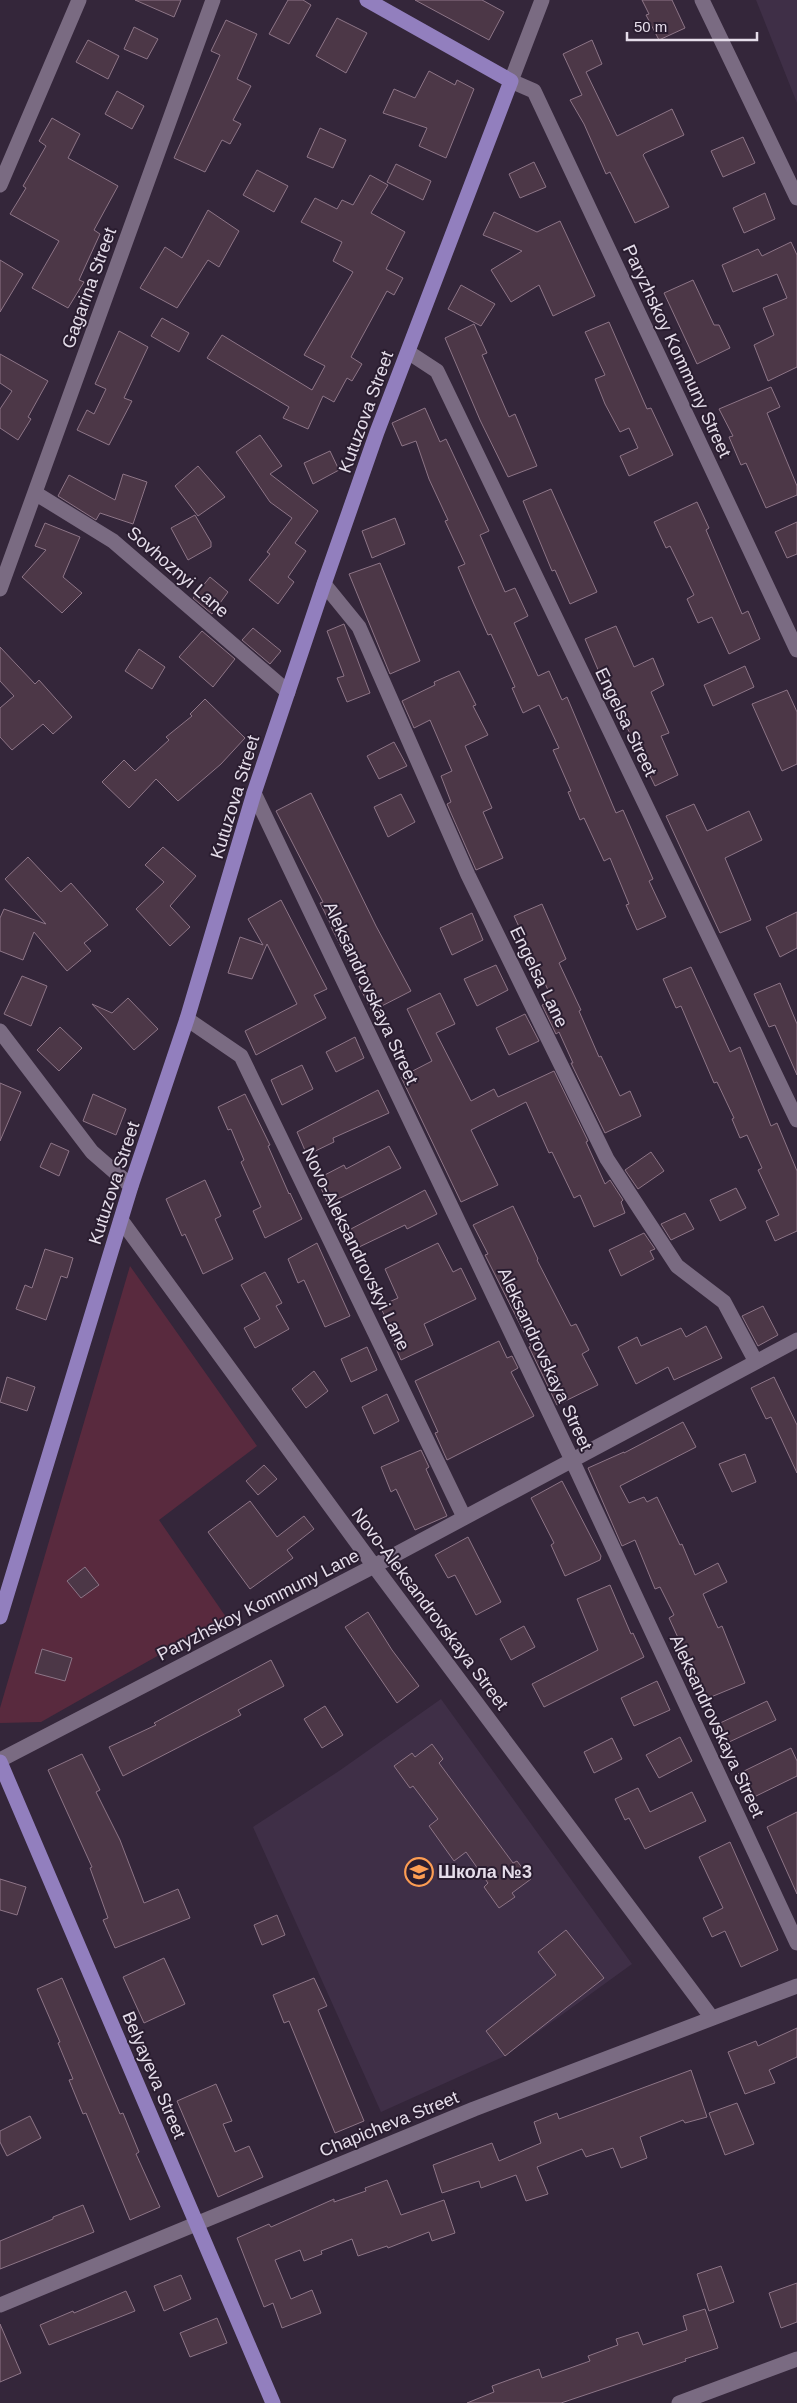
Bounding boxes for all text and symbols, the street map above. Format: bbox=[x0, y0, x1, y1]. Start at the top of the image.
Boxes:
scale bar bbox=[627, 10, 757, 42]
text: 50 m bbox=[634, 18, 667, 35]
street label: Gagarina Street bbox=[58, 225, 120, 351]
street label: Paryzhskoy Kommuny Street bbox=[619, 242, 735, 460]
street label: Kutuzova Street bbox=[335, 348, 397, 476]
street label: Sovhoznyi Lane bbox=[123, 522, 233, 622]
street label: Engelsa Street bbox=[591, 665, 661, 779]
street label: Kutuzova Street bbox=[207, 733, 263, 861]
street label: Aleksandrovskaya Street bbox=[320, 899, 422, 1087]
street label: Engelsa Lane bbox=[506, 923, 572, 1031]
street label: Kutuzova Street bbox=[85, 1119, 143, 1247]
street label: Novo-Aleksandrovskyi Lane bbox=[298, 1144, 414, 1354]
street label: Aleksandrovskaya Street bbox=[494, 1265, 596, 1453]
street label: Novo-Aleksandrovskaya Street bbox=[348, 1504, 512, 1714]
street label: Paryzhskoy Kommuny Lane bbox=[154, 1545, 362, 1665]
street label: Aleksandrovskaya Street bbox=[666, 1632, 768, 1820]
school or university icon: Школа №3 bbox=[404, 1857, 434, 1887]
place label: Школа №3 bbox=[438, 1862, 532, 1882]
street label: Belyayeva Street bbox=[118, 2008, 190, 2142]
street label: Chapicheva Street bbox=[317, 2087, 461, 2161]

